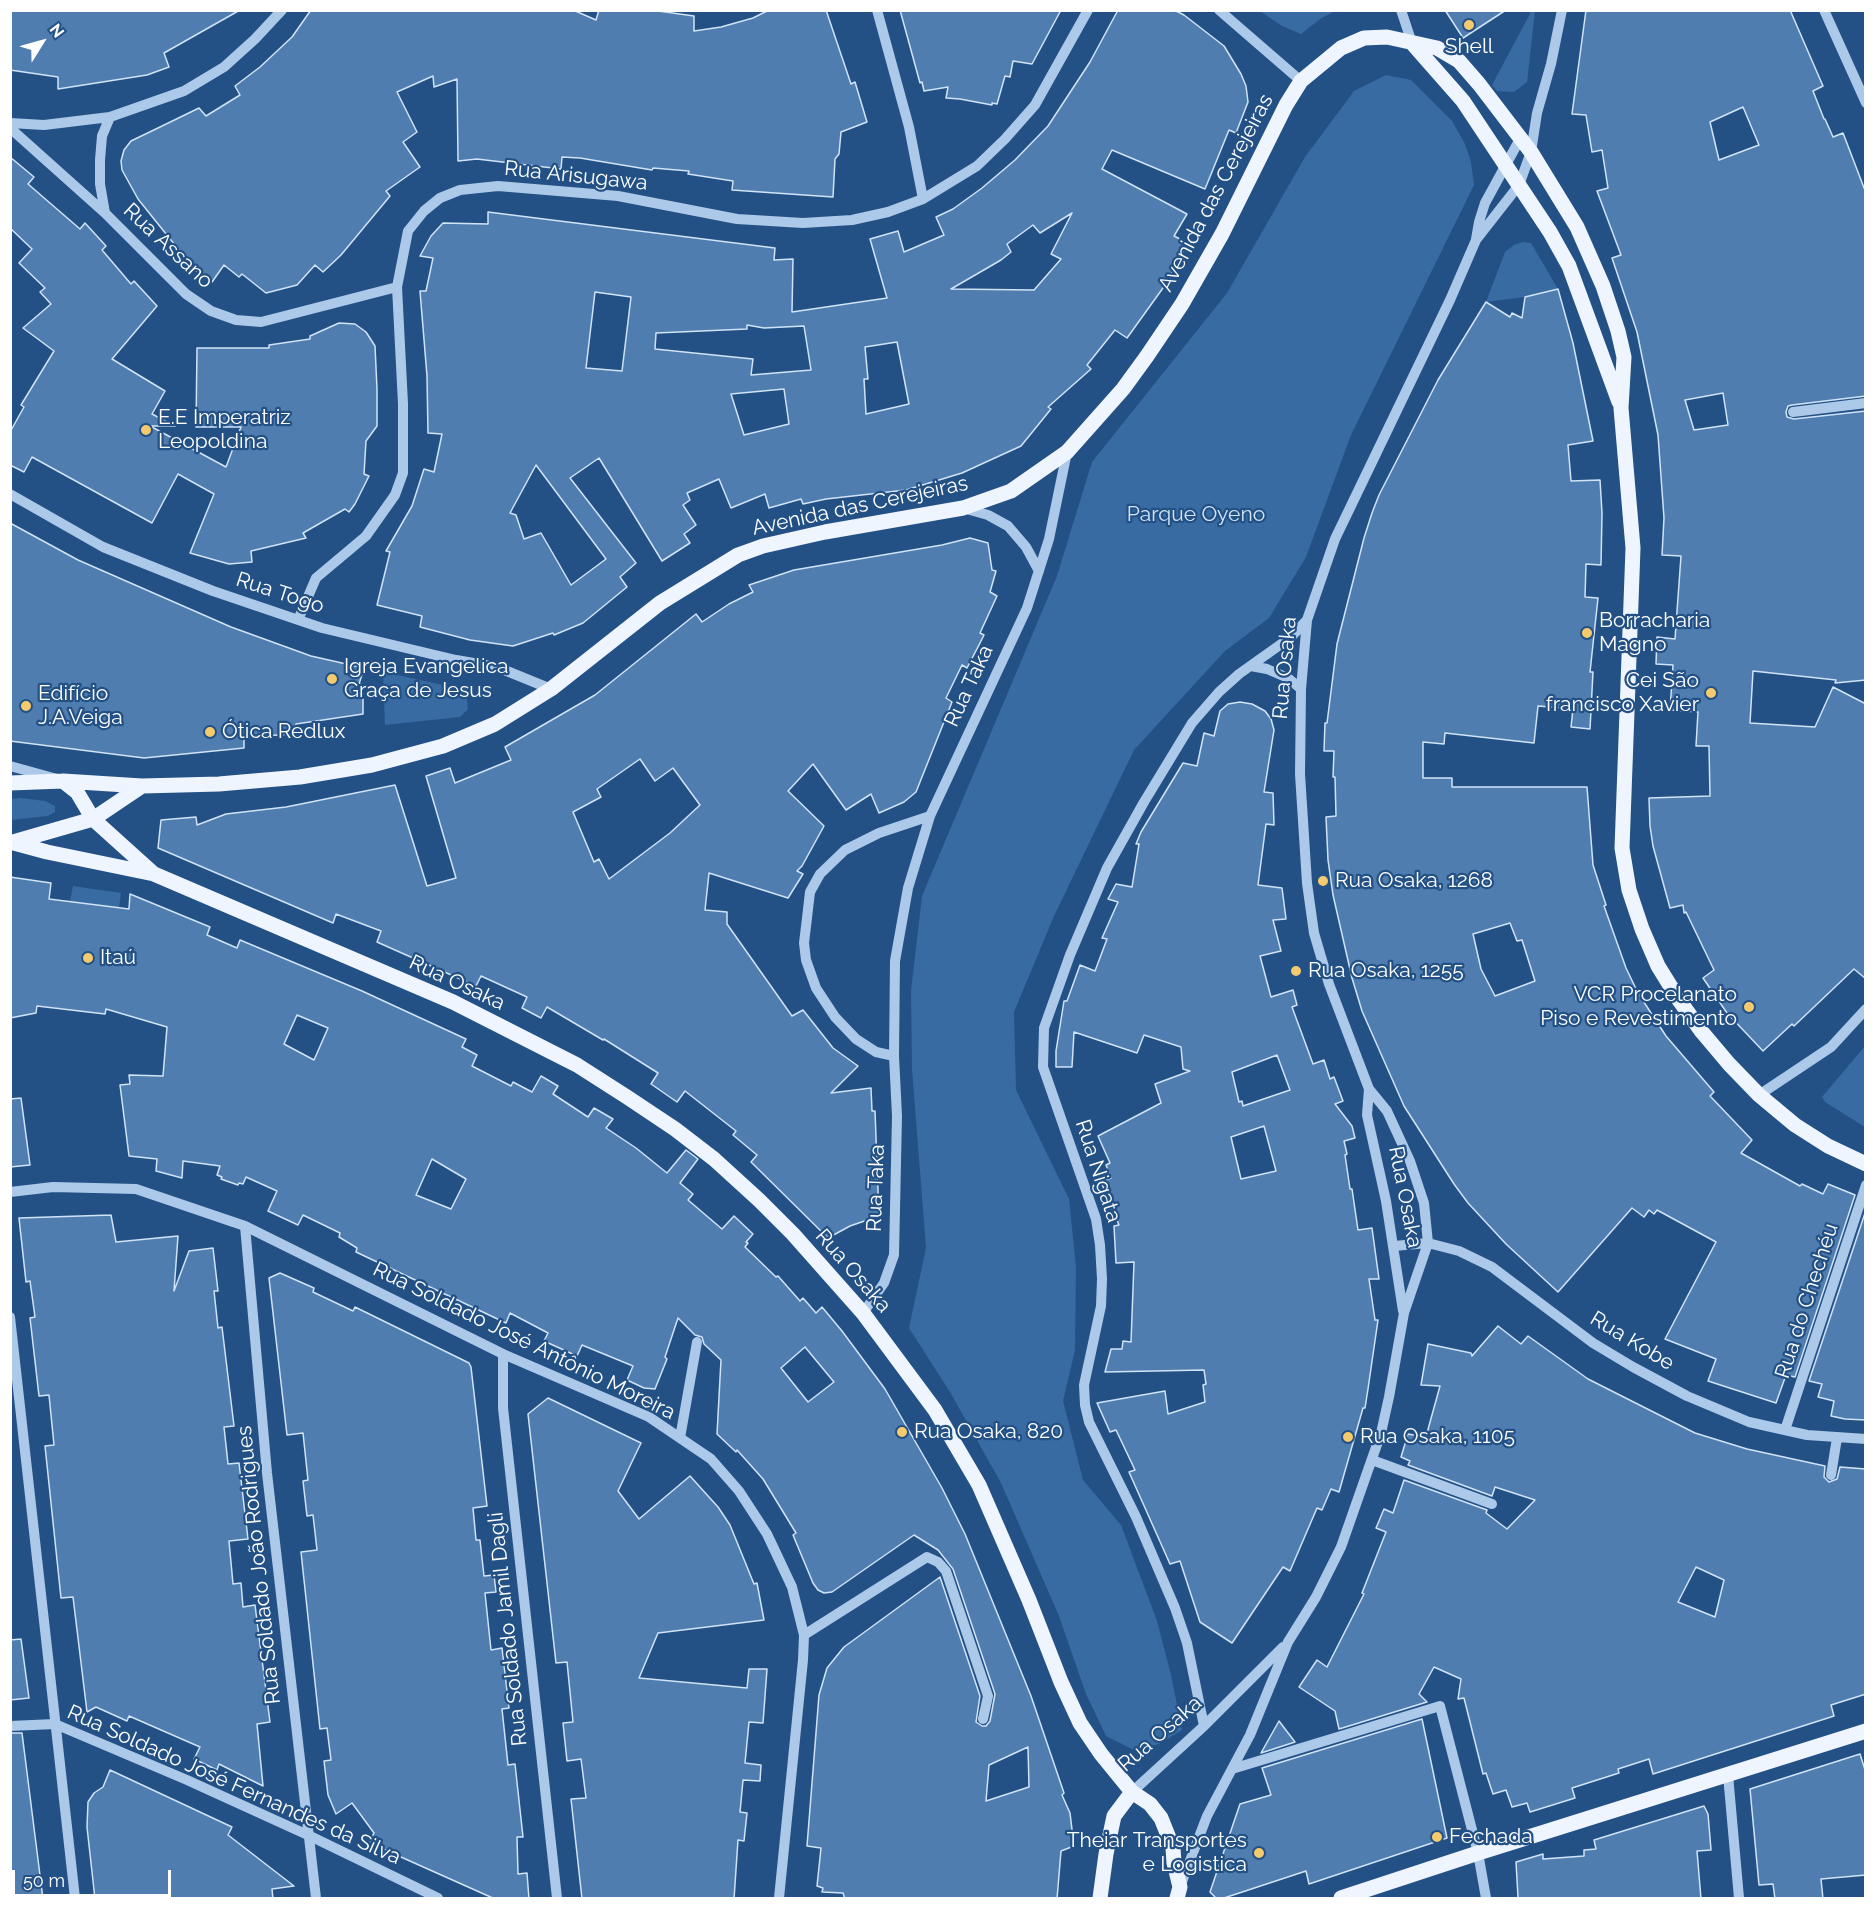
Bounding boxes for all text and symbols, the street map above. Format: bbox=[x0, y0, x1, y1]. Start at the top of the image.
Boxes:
north arrow bbox=[12, 12, 72, 72]
marker: Shell bbox=[1462, 18, 1476, 32]
text: N bbox=[46, 20, 68, 41]
place label: Shell bbox=[1445, 34, 1493, 60]
street label: Avenida das Cerejeiras bbox=[1153, 90, 1279, 296]
street label: Rua Arisugawa bbox=[503, 156, 649, 196]
street label: Rua Assano bbox=[118, 198, 218, 294]
place label: E.E Imperatriz Leopoldina bbox=[158, 405, 291, 455]
marker: E.E Imperatriz Leopoldina bbox=[139, 423, 153, 437]
street label: Avenida das Cerejeiras bbox=[750, 471, 970, 541]
park label: Parque Oyeno bbox=[1127, 502, 1265, 528]
street label: Rua Togo bbox=[233, 567, 327, 619]
place label: Borracharia Magno bbox=[1599, 608, 1710, 658]
street label: Rua Osaka bbox=[1268, 616, 1302, 720]
marker: Borracharia Magno bbox=[1580, 626, 1594, 640]
street label: Rua Taka bbox=[939, 641, 999, 731]
place label: Igreja Evangelica Graça de Jesus bbox=[344, 654, 508, 704]
place label: Cei São francisco Xavier bbox=[1546, 668, 1699, 718]
marker: Igreja Evangelica Graça de Jesus bbox=[325, 672, 339, 686]
place label: Edifício J.A.Veiga bbox=[38, 681, 123, 731]
marker: Cei São francisco Xavier bbox=[1704, 686, 1718, 700]
marker: Edifício J.A.Veiga bbox=[19, 699, 33, 713]
place label: Ótica Redlux bbox=[222, 719, 345, 745]
marker: Ótica Redlux bbox=[203, 725, 217, 739]
place label: Rua Osaka, 1268 bbox=[1335, 868, 1493, 894]
marker: Rua Osaka, 1268 bbox=[1316, 874, 1330, 888]
place label: Itaú bbox=[100, 945, 136, 971]
street label: Rua Osaka bbox=[405, 950, 509, 1016]
marker: Itaú bbox=[81, 951, 95, 965]
place label: Rua Osaka, 1255 bbox=[1308, 958, 1464, 984]
marker: Rua Osaka, 1255 bbox=[1289, 964, 1303, 978]
place label: VCR Procelanato Piso e Revestimento bbox=[1540, 982, 1737, 1032]
marker: VCR Procelanato Piso e Revestimento bbox=[1742, 1000, 1756, 1014]
street label: Rua Nigata bbox=[1070, 1116, 1126, 1226]
street label: Rua Taka bbox=[862, 1144, 890, 1232]
street label: Rua Osaka bbox=[1383, 1144, 1427, 1250]
street label: Rua do Chechéu bbox=[1770, 1220, 1844, 1382]
street label: Rua Osaka bbox=[810, 1224, 896, 1318]
street label: Rua Soldado José Antônio Moreira bbox=[369, 1257, 679, 1425]
street label: Rua Kobe bbox=[1585, 1306, 1679, 1376]
place label: Rua Osaka, 820 bbox=[914, 1419, 1063, 1445]
place label: Rua Osaka, 1105 bbox=[1360, 1424, 1515, 1450]
street label: Rua Soldado João Rodrigues bbox=[232, 1425, 286, 1705]
marker: Rua Osaka, 820 bbox=[895, 1425, 909, 1439]
marker: Rua Osaka, 1105 bbox=[1341, 1430, 1355, 1444]
street label: Rua Soldado Jamil Dagli bbox=[483, 1511, 533, 1747]
street label: Rua Osaka bbox=[1113, 1691, 1207, 1777]
street label: Rua Soldado José Fernandes da Silva bbox=[63, 1700, 405, 1870]
place label: Fechada bbox=[1449, 1824, 1533, 1850]
place label: Theiar Transportes e Logistica bbox=[1067, 1828, 1247, 1878]
marker: Fechada bbox=[1430, 1830, 1444, 1844]
marker: Theiar Transportes e Logistica bbox=[1252, 1846, 1266, 1860]
scale bar bbox=[15, 1858, 174, 1896]
text: 50 m bbox=[23, 1870, 65, 1891]

